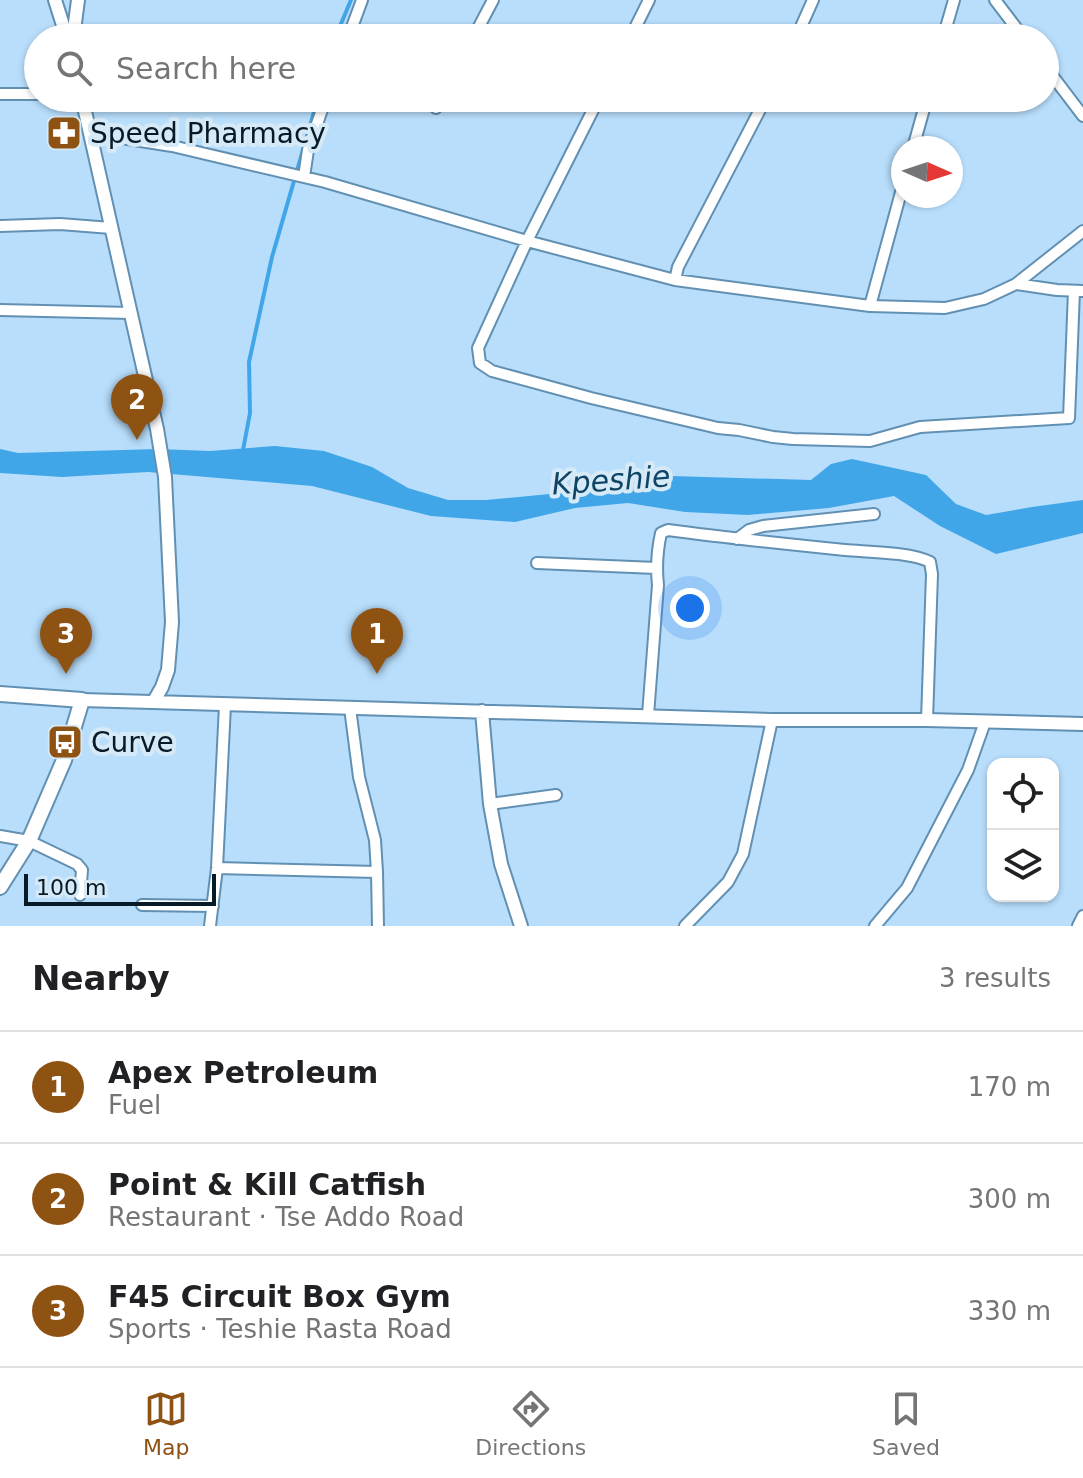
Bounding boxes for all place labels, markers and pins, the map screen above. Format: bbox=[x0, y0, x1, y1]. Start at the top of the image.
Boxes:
pharmacy icon: Speed Pharmacy bbox=[45, 114, 83, 152]
place label: Speed Pharmacy bbox=[90, 117, 326, 150]
pin: 2 bbox=[111, 374, 163, 440]
pin: 3 bbox=[40, 608, 92, 674]
pin: 1 bbox=[351, 608, 403, 674]
bus stop icon: Curve bbox=[46, 723, 84, 761]
place label: Curve bbox=[91, 726, 174, 759]

